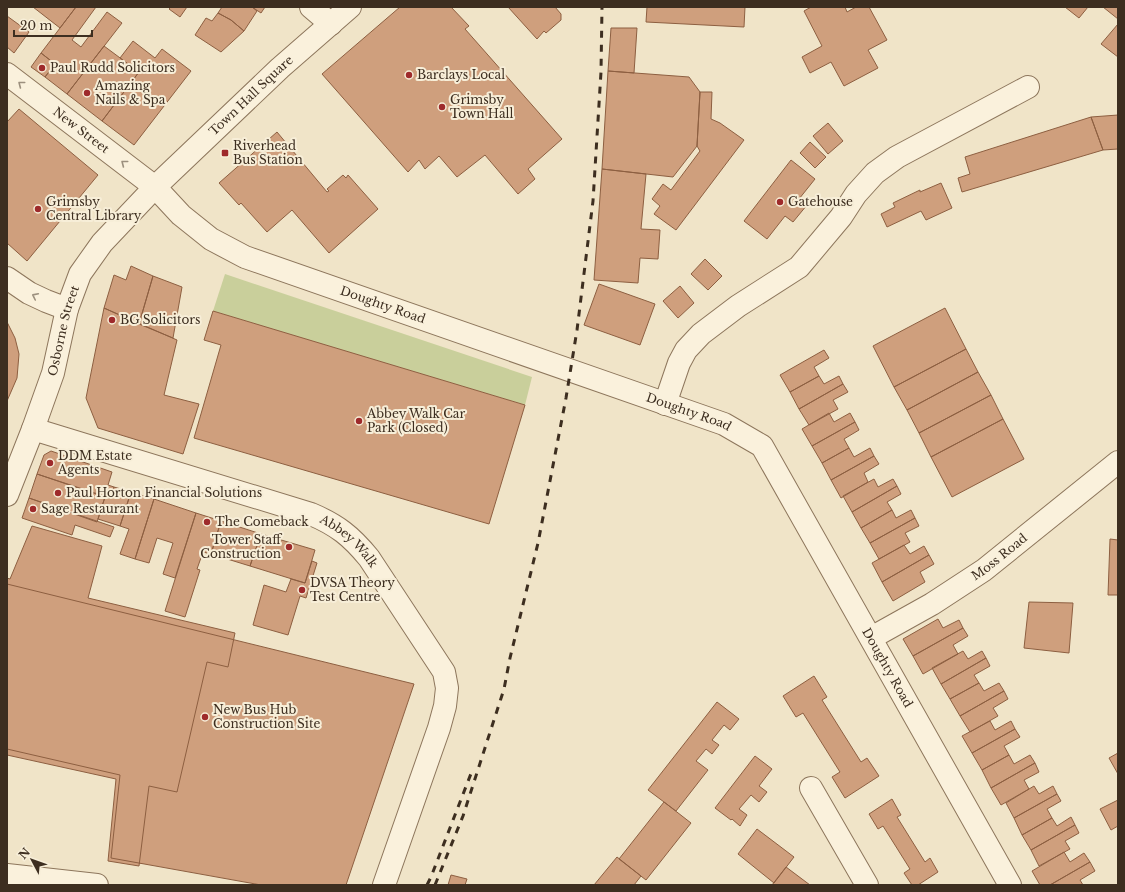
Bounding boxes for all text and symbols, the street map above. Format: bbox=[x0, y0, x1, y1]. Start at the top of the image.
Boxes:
scale bar bbox=[14, 12, 92, 38]
text: 20 m bbox=[20, 18, 52, 33]
street label: Town Hall Square bbox=[206, 52, 296, 138]
place label: Paul Rudd Solicitors bbox=[50, 60, 175, 75]
marker: Paul Rudd Solicitors bbox=[37, 63, 47, 73]
place label: Barclays Local bbox=[417, 67, 505, 82]
marker: Barclays Local bbox=[404, 70, 414, 80]
place label: Amazing Nails & Spa bbox=[94, 78, 166, 107]
one-way arrow bbox=[18, 82, 25, 89]
marker: Amazing Nails & Spa bbox=[82, 88, 92, 98]
place label: Grimsby Town Hall bbox=[450, 92, 513, 121]
marker: Grimsby Town Hall bbox=[437, 102, 447, 112]
street label: New Street bbox=[50, 104, 113, 157]
place label: Riverhead Bus Station bbox=[233, 138, 303, 167]
marker: Riverhead Bus Station bbox=[220, 148, 230, 158]
one-way arrow bbox=[121, 161, 128, 168]
place label: Grimsby Central Library bbox=[46, 194, 142, 223]
place label: Gatehouse bbox=[788, 194, 853, 209]
marker: Gatehouse bbox=[775, 197, 785, 207]
marker: Grimsby Central Library bbox=[33, 204, 43, 214]
street label: Osborne Street bbox=[45, 283, 82, 377]
street label: Doughty Road bbox=[338, 283, 428, 326]
one-way arrow bbox=[32, 293, 40, 301]
place label: BG Solicitors bbox=[120, 312, 200, 327]
marker: BG Solicitors bbox=[107, 315, 117, 325]
street label: Doughty Road bbox=[644, 389, 734, 434]
place label: Abbey Walk Car Park (Closed) bbox=[366, 406, 465, 435]
marker: Abbey Walk Car Park (Closed) bbox=[354, 416, 364, 426]
place label: DDM Estate Agents bbox=[57, 448, 132, 477]
marker: DDM Estate Agents bbox=[45, 458, 55, 468]
place label: Paul Horton Financial Solutions bbox=[66, 485, 262, 500]
marker: Paul Horton Financial Solutions bbox=[53, 488, 63, 498]
place label: Sage Restaurant bbox=[41, 501, 139, 516]
marker: Sage Restaurant bbox=[28, 504, 38, 514]
street label: Abbey Walk bbox=[317, 511, 382, 571]
place label: The Comeback bbox=[215, 514, 309, 529]
marker: The Comeback bbox=[202, 517, 212, 527]
street label: Moss Road bbox=[968, 530, 1030, 583]
place label: Tower Staff Construction bbox=[200, 532, 282, 561]
marker: Tower Staff Construction bbox=[284, 542, 294, 552]
place label: DVSA Theory Test Centre bbox=[310, 575, 395, 604]
marker: DVSA Theory Test Centre bbox=[297, 585, 307, 595]
street label: Doughty Road bbox=[859, 625, 916, 710]
place label: New Bus Hub Construction Site bbox=[213, 702, 320, 731]
marker: New Bus Hub Construction Site bbox=[200, 712, 210, 722]
north arrow bbox=[12, 840, 52, 880]
text: N bbox=[16, 844, 34, 862]

